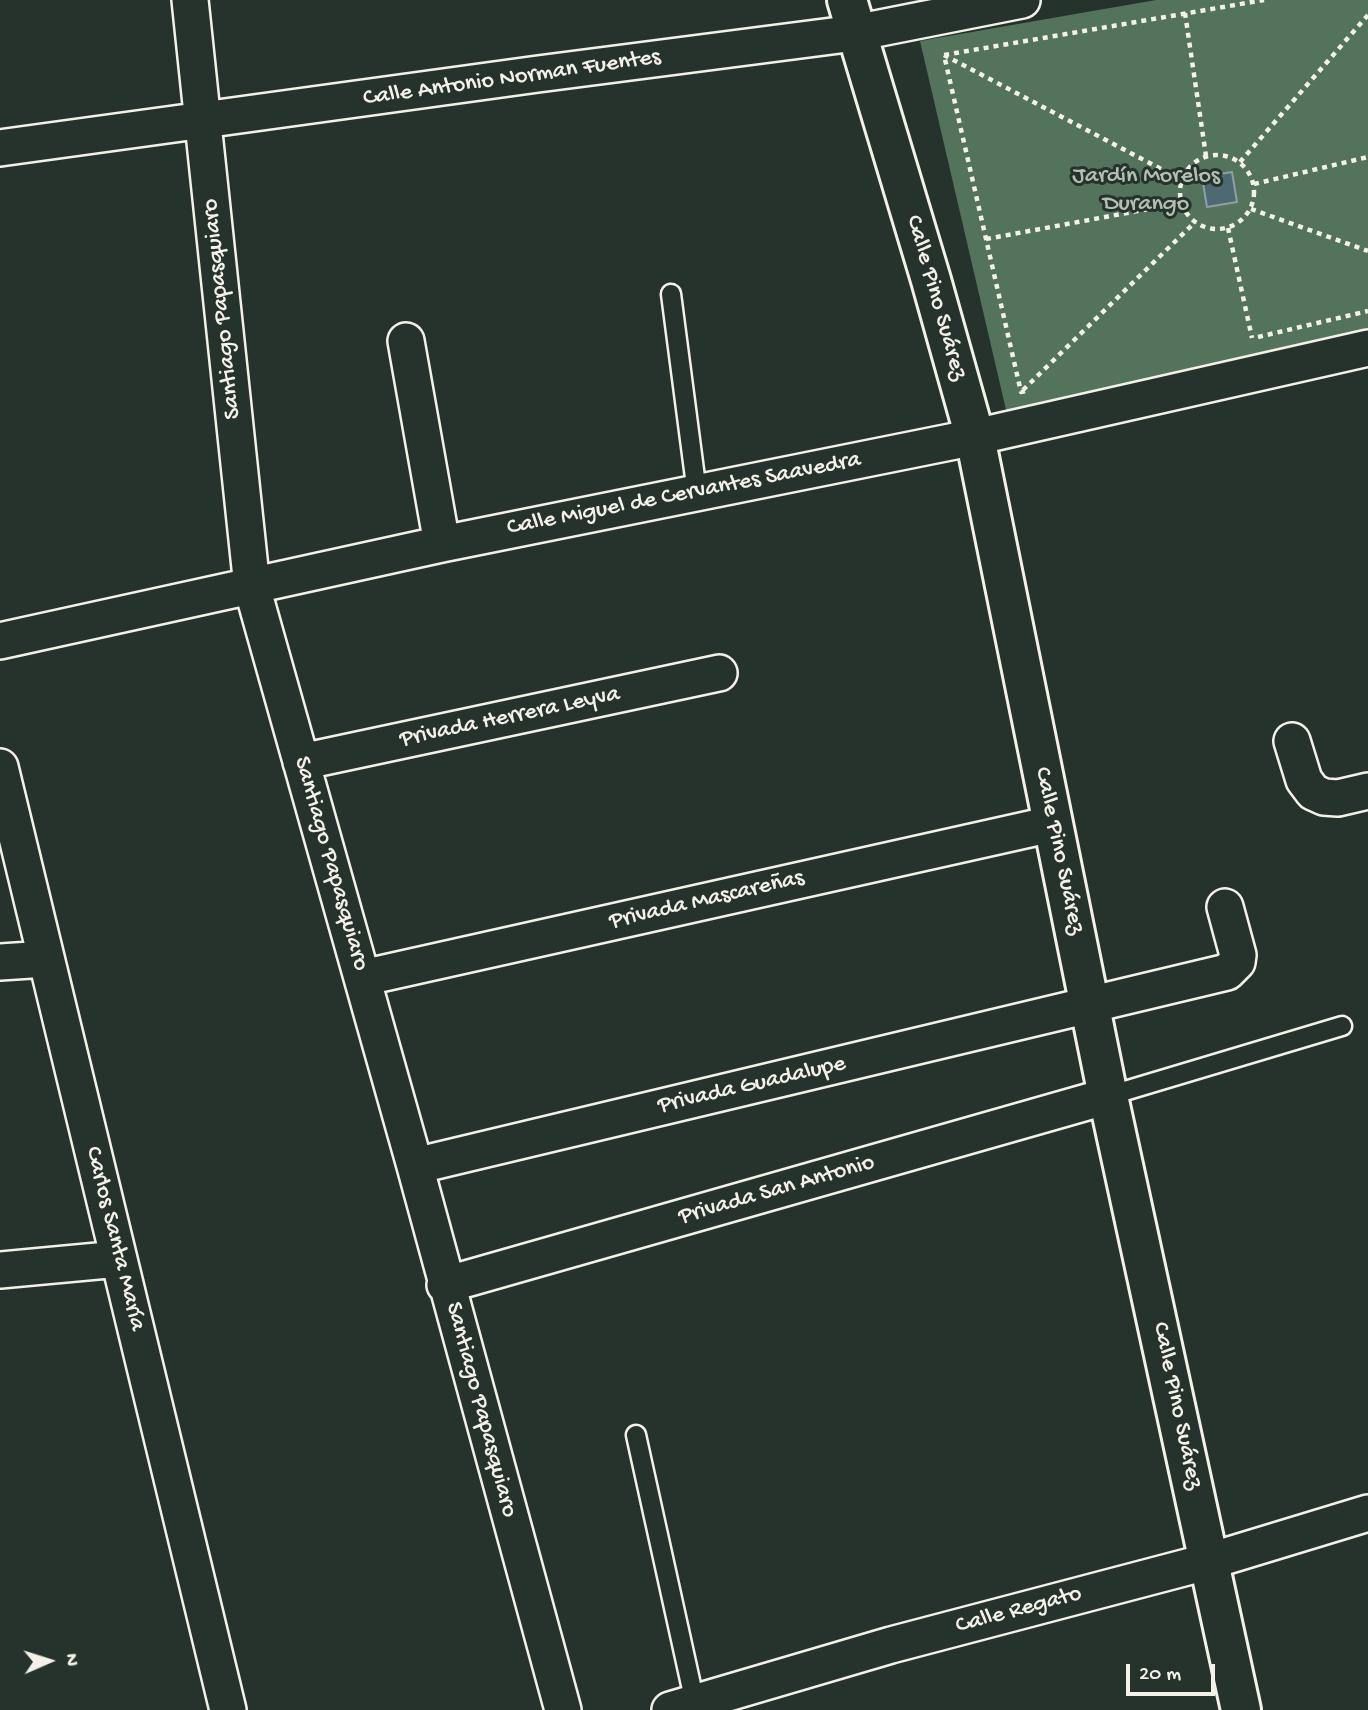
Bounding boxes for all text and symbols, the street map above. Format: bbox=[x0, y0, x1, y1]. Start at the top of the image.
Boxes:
street label: Calle Antonio Norman Fuentes bbox=[361, 44, 663, 114]
park label: Jardín Morelos Durango bbox=[1072, 163, 1220, 219]
street label: Santiago Papasquiaro bbox=[197, 197, 249, 421]
street label: Calle Pino Suárez bbox=[898, 212, 972, 384]
street label: Calle Miguel de Cervantes Saavedra bbox=[505, 447, 863, 543]
street label: Privada Herrera Leyva bbox=[398, 681, 622, 755]
street label: Santiago Papasquiaro bbox=[286, 754, 374, 974]
street label: Calle Pino Suárez bbox=[1026, 765, 1090, 937]
street label: Privada Mascareñas bbox=[607, 865, 807, 937]
street label: Privada Guadalupe bbox=[655, 1050, 849, 1122]
street label: Carlos Santa María bbox=[77, 1144, 151, 1334]
street label: Privada San Antonio bbox=[676, 1149, 878, 1233]
street label: Santiago Papasquiaro bbox=[437, 1299, 523, 1521]
street label: Calle Pino Suárez bbox=[1144, 1320, 1208, 1492]
street label: Calle Regato bbox=[953, 1580, 1085, 1642]
north arrow bbox=[14, 1626, 84, 1696]
scale bar bbox=[1130, 1650, 1219, 1694]
text: N bbox=[59, 1653, 82, 1667]
text: 20 m bbox=[1139, 1663, 1181, 1688]

